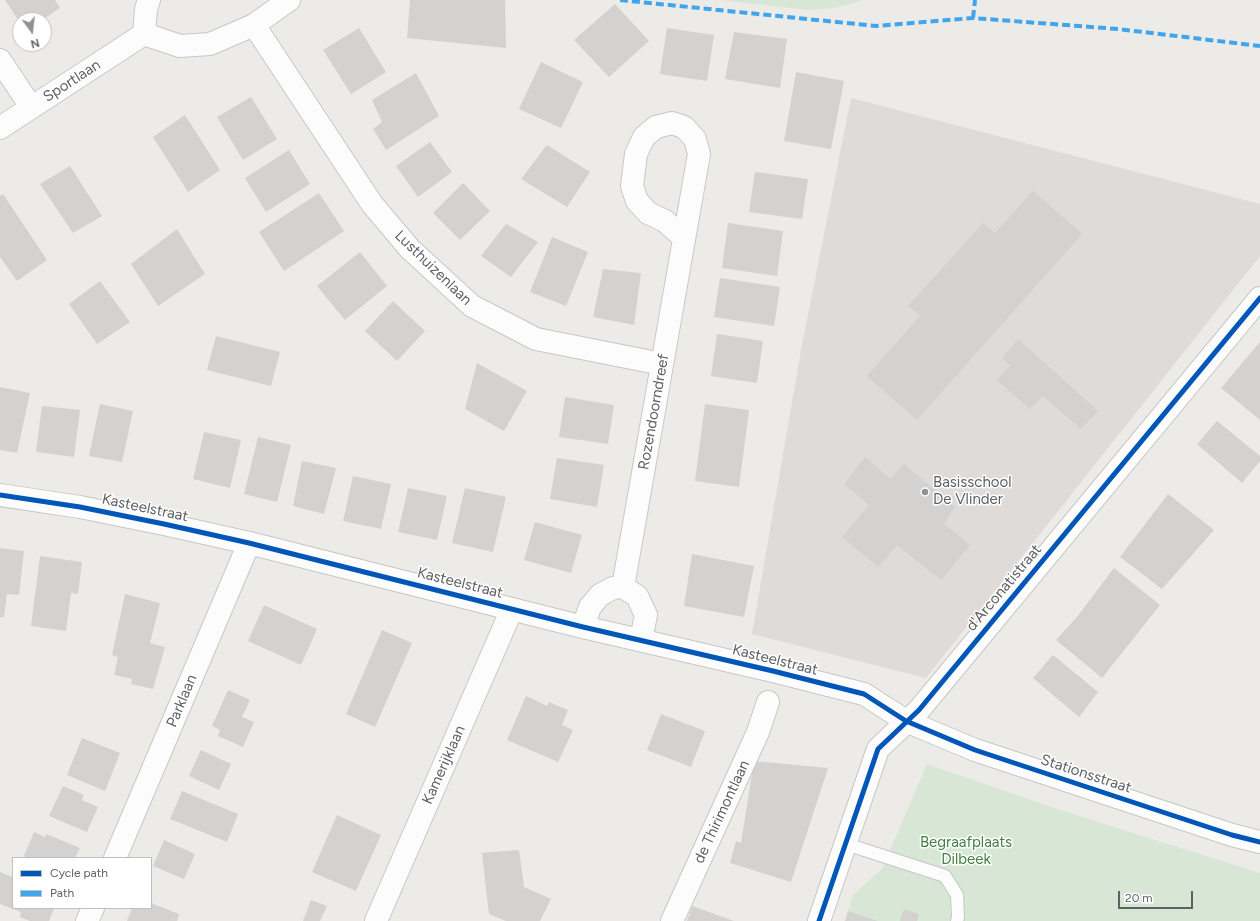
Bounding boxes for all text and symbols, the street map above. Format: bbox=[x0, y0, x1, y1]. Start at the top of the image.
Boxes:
north arrow bbox=[12, 12, 52, 52]
text: N bbox=[29, 36, 41, 50]
street label: Sportlaan bbox=[40, 56, 104, 106]
street label: Lusthuizenlaan bbox=[391, 227, 475, 309]
street label: Rozendoorndreef bbox=[635, 353, 673, 471]
place label: Basisschool De Vlinder bbox=[933, 474, 1011, 509]
marker: Basisschool De Vlinder bbox=[920, 487, 930, 497]
street label: Kasteelstraat bbox=[100, 490, 190, 526]
street label: d'Arconatistraat bbox=[962, 541, 1046, 635]
street label: Kasteelstraat bbox=[415, 564, 505, 602]
street label: Kasteelstraat bbox=[730, 641, 820, 679]
street label: Parklaan bbox=[163, 672, 201, 730]
street label: Kamerijklaan bbox=[419, 723, 469, 807]
street label: Stationsstraat bbox=[1038, 751, 1134, 797]
street label: de Thirimontlaan bbox=[690, 758, 754, 866]
park label: Begraafplaats Dilbeek bbox=[920, 834, 1012, 869]
legend bbox=[12, 857, 152, 909]
text: Cycle path bbox=[50, 866, 108, 880]
scale bar bbox=[1120, 883, 1195, 909]
text: Path bbox=[50, 886, 74, 900]
text: 20 m bbox=[1125, 891, 1153, 905]

